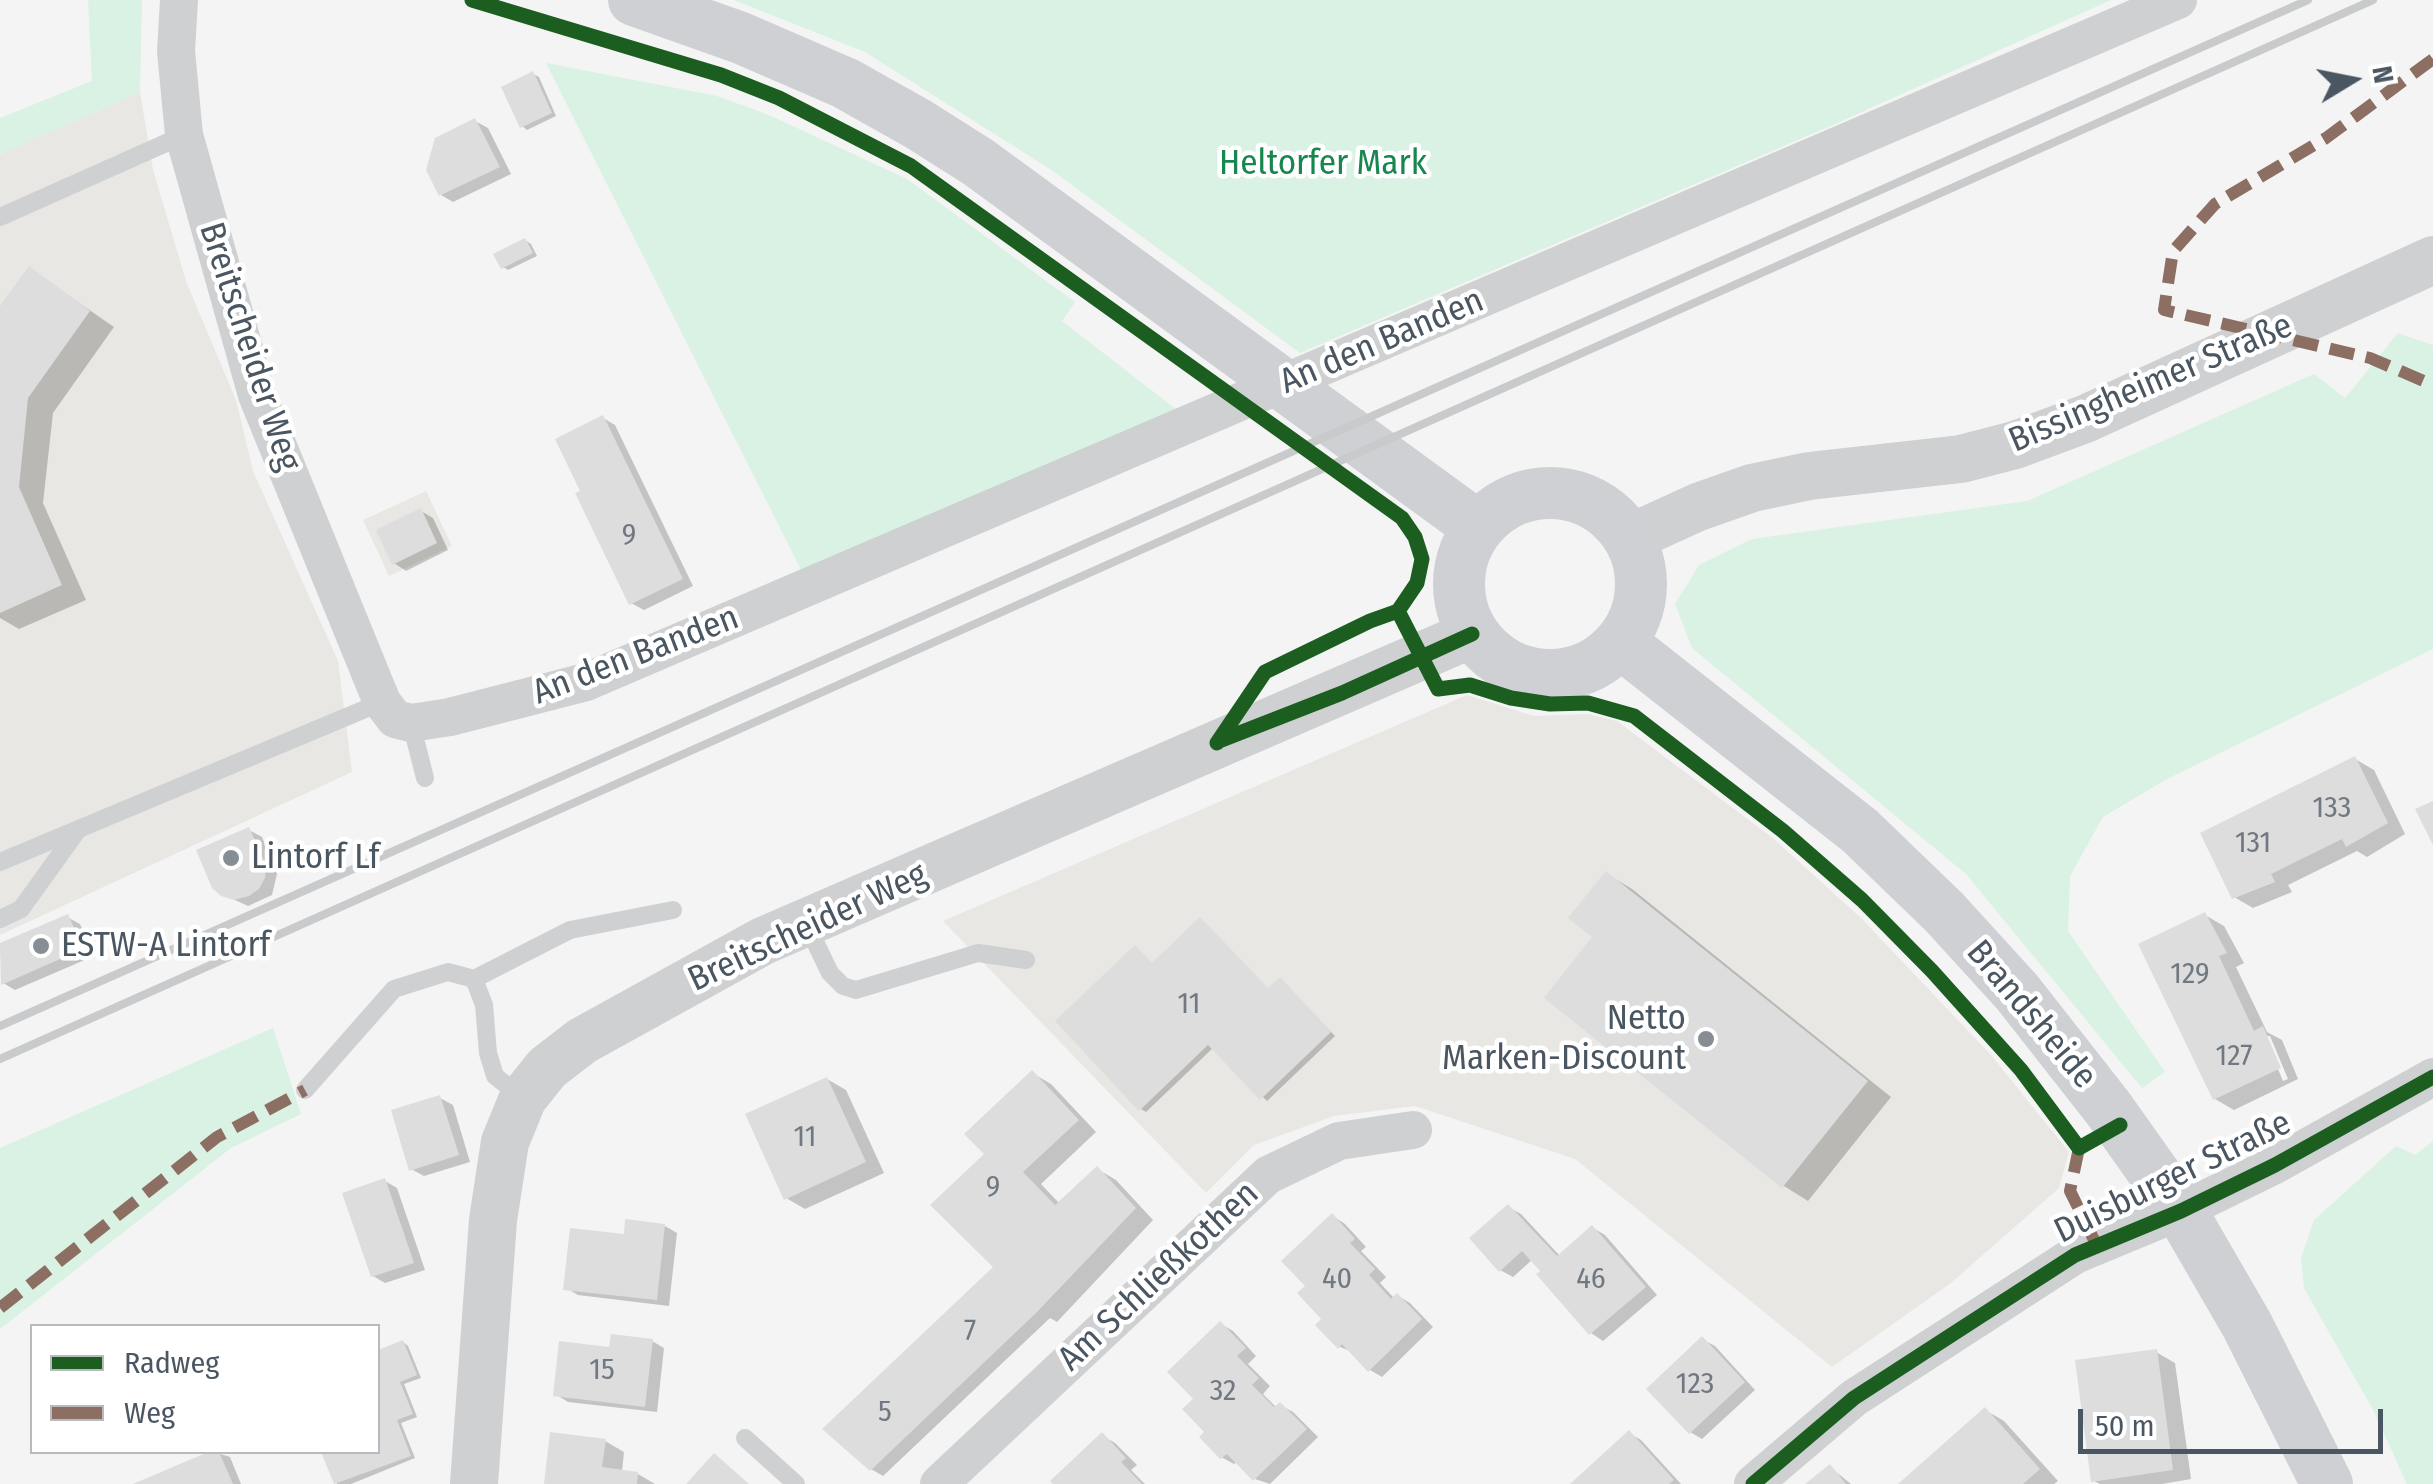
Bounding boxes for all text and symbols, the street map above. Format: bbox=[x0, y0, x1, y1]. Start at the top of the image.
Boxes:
north arrow bbox=[2303, 30, 2403, 130]
text: N bbox=[2365, 64, 2401, 86]
park label: Heltorfer Mark bbox=[1219, 143, 1427, 185]
street label: Breitscheider Weg bbox=[189, 218, 309, 476]
street label: An den Banden bbox=[1274, 280, 1490, 404]
street label: Bissingheimer Straße bbox=[2003, 305, 2299, 463]
house number: 9 bbox=[622, 518, 636, 554]
street label: An den Banden bbox=[527, 598, 745, 714]
house number: 133 bbox=[2313, 791, 2351, 827]
house number: 131 bbox=[2235, 826, 2271, 862]
place label: Lintorf Lf bbox=[251, 837, 379, 879]
marker: Lintorf Lf bbox=[220, 847, 242, 869]
street label: Breitscheider Weg bbox=[682, 854, 934, 1002]
place label: ESTW-A Lintorf bbox=[61, 925, 270, 967]
street label: Brandsheide bbox=[1957, 932, 2105, 1098]
marker: ESTW-A Lintorf bbox=[30, 935, 52, 957]
house number: 129 bbox=[2170, 957, 2210, 993]
house number: 11 bbox=[1178, 987, 1200, 1023]
place label: Netto Marken-Discount bbox=[1442, 998, 1686, 1080]
marker: Netto Marken-Discount bbox=[1695, 1028, 1717, 1050]
house number: 127 bbox=[2216, 1039, 2252, 1075]
street label: Duisburger Straße bbox=[2048, 1103, 2298, 1253]
house number: 11 bbox=[794, 1120, 816, 1156]
house number: 9 bbox=[986, 1170, 1000, 1206]
street label: Am Schließkothen bbox=[1050, 1174, 1268, 1380]
house number: 40 bbox=[1322, 1262, 1352, 1298]
house number: 46 bbox=[1576, 1262, 1606, 1298]
house number: 7 bbox=[964, 1314, 976, 1350]
legend bbox=[30, 1324, 380, 1454]
text: Radweg bbox=[124, 1345, 219, 1381]
house number: 15 bbox=[589, 1353, 615, 1389]
house number: 123 bbox=[1676, 1367, 1714, 1403]
house number: 32 bbox=[1210, 1374, 1236, 1410]
scale bar bbox=[2083, 1389, 2388, 1451]
text: Weg bbox=[124, 1395, 175, 1431]
house number: 5 bbox=[878, 1395, 892, 1431]
text: 50 m bbox=[2095, 1408, 2155, 1444]

